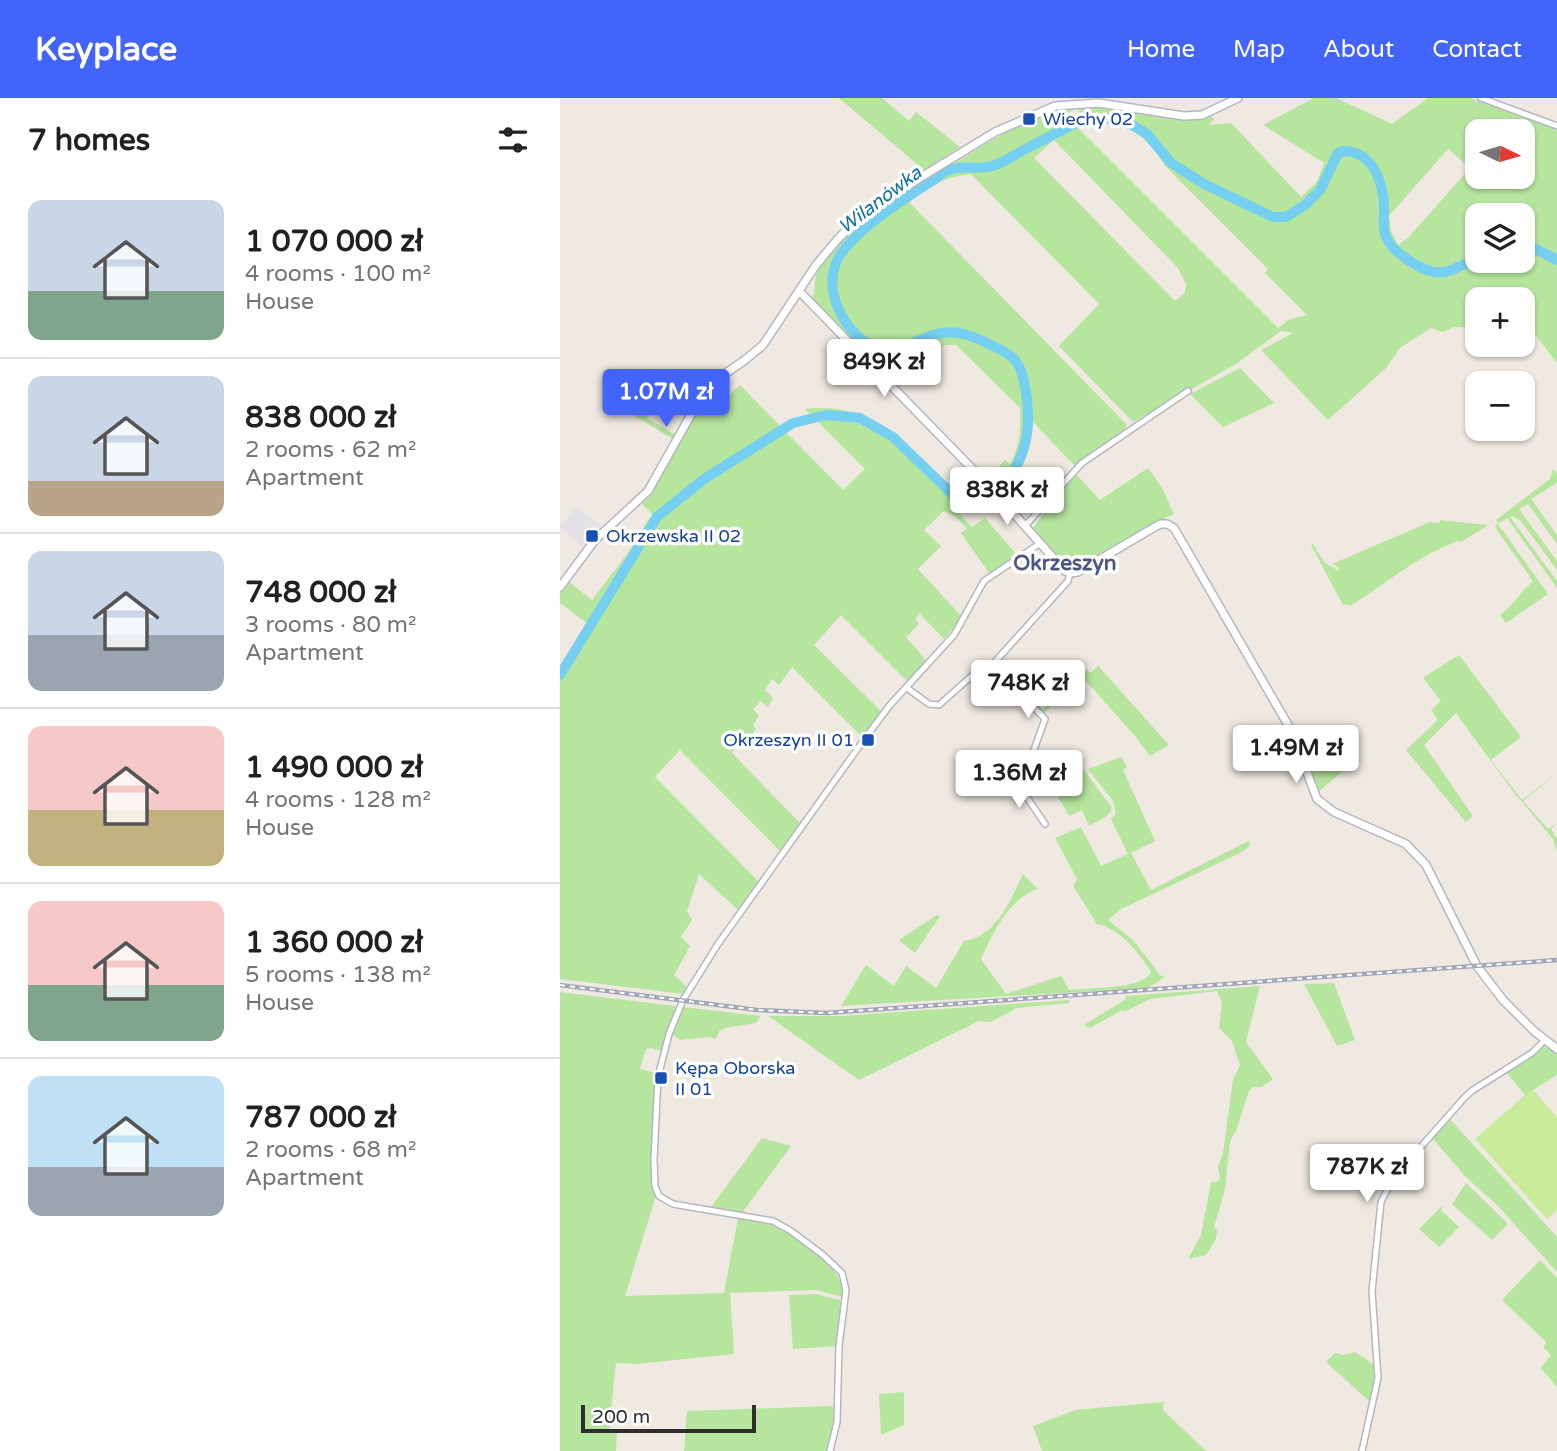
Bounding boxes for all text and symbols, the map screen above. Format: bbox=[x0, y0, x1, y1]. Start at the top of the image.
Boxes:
text: Keyplace bbox=[35, 30, 177, 69]
text: Home bbox=[1127, 35, 1195, 64]
text: Map bbox=[1233, 35, 1285, 64]
text: About bbox=[1323, 35, 1394, 64]
text: Contact bbox=[1432, 35, 1522, 64]
place label: Wiechy 02 bbox=[1043, 108, 1133, 130]
marker: Wiechy 02 bbox=[1021, 111, 1037, 127]
north arrow bbox=[1465, 119, 1535, 189]
map controls bbox=[1465, 119, 1535, 441]
icon: filters bbox=[494, 121, 532, 159]
text: 7 homes bbox=[28, 122, 150, 159]
water label: Wilanówka bbox=[834, 161, 927, 238]
button: layers bbox=[1465, 203, 1535, 273]
text: 1 070 000 zł bbox=[245, 223, 423, 260]
icon: home bbox=[84, 228, 168, 312]
text: 4 rooms · 100 m² bbox=[245, 260, 431, 288]
button: + bbox=[1465, 287, 1535, 357]
text: House bbox=[245, 288, 314, 316]
pin: 849K zł bbox=[819, 340, 949, 399]
text: 849K zł bbox=[843, 348, 925, 376]
pin: 1.07M zł bbox=[594, 370, 738, 429]
button: − bbox=[1465, 371, 1535, 441]
text: 1.07M zł bbox=[619, 378, 713, 406]
text: 838 000 zł bbox=[245, 399, 396, 436]
icon: home bbox=[84, 404, 168, 488]
text: 2 rooms · 62 m² bbox=[245, 436, 416, 464]
text: Apartment bbox=[245, 464, 364, 492]
pin: 838K zł bbox=[942, 468, 1072, 527]
text: 838K zł bbox=[966, 476, 1048, 504]
place label: Okrzewska II 02 bbox=[606, 525, 741, 547]
marker: Okrzewska II 02 bbox=[584, 528, 600, 544]
district label: Okrzeszyn bbox=[1013, 551, 1117, 576]
text: 748 000 zł bbox=[245, 574, 396, 611]
icon: home bbox=[84, 579, 168, 663]
text: 3 rooms · 80 m² bbox=[245, 611, 416, 639]
text: Apartment bbox=[245, 639, 364, 667]
pin: 748K zł bbox=[963, 660, 1093, 720]
text: 748K zł bbox=[987, 669, 1069, 697]
pin: 1.49M zł bbox=[1224, 726, 1368, 785]
place label: Okrzeszyn II 01 bbox=[723, 729, 854, 751]
marker: Okrzeszyn II 01 bbox=[860, 732, 876, 748]
text: 1.49M zł bbox=[1249, 734, 1343, 762]
text: 1 490 000 zł bbox=[245, 749, 423, 786]
pin: 1.36M zł bbox=[947, 750, 1091, 810]
icon: home bbox=[84, 754, 168, 838]
text: 1.36M zł bbox=[972, 759, 1066, 787]
text: 4 rooms · 128 m² bbox=[245, 786, 431, 814]
text: House bbox=[245, 814, 314, 842]
text: 1 360 000 zł bbox=[245, 924, 423, 961]
icon: home bbox=[84, 929, 168, 1013]
text: 5 rooms · 138 m² bbox=[245, 961, 431, 989]
text: House bbox=[245, 989, 314, 1017]
place label: Kępa Oborska II 01 bbox=[675, 1057, 795, 1100]
marker: Kępa Oborska II 01 bbox=[653, 1070, 669, 1086]
text: 787 000 zł bbox=[245, 1099, 396, 1136]
icon: home bbox=[84, 1104, 168, 1188]
text: 2 rooms · 68 m² bbox=[245, 1136, 416, 1164]
pin: 787K zł bbox=[1302, 1144, 1432, 1204]
text: 787K zł bbox=[1326, 1153, 1408, 1181]
text: Apartment bbox=[245, 1164, 364, 1192]
scale bar bbox=[581, 1402, 756, 1434]
text: 200 m bbox=[592, 1406, 650, 1428]

